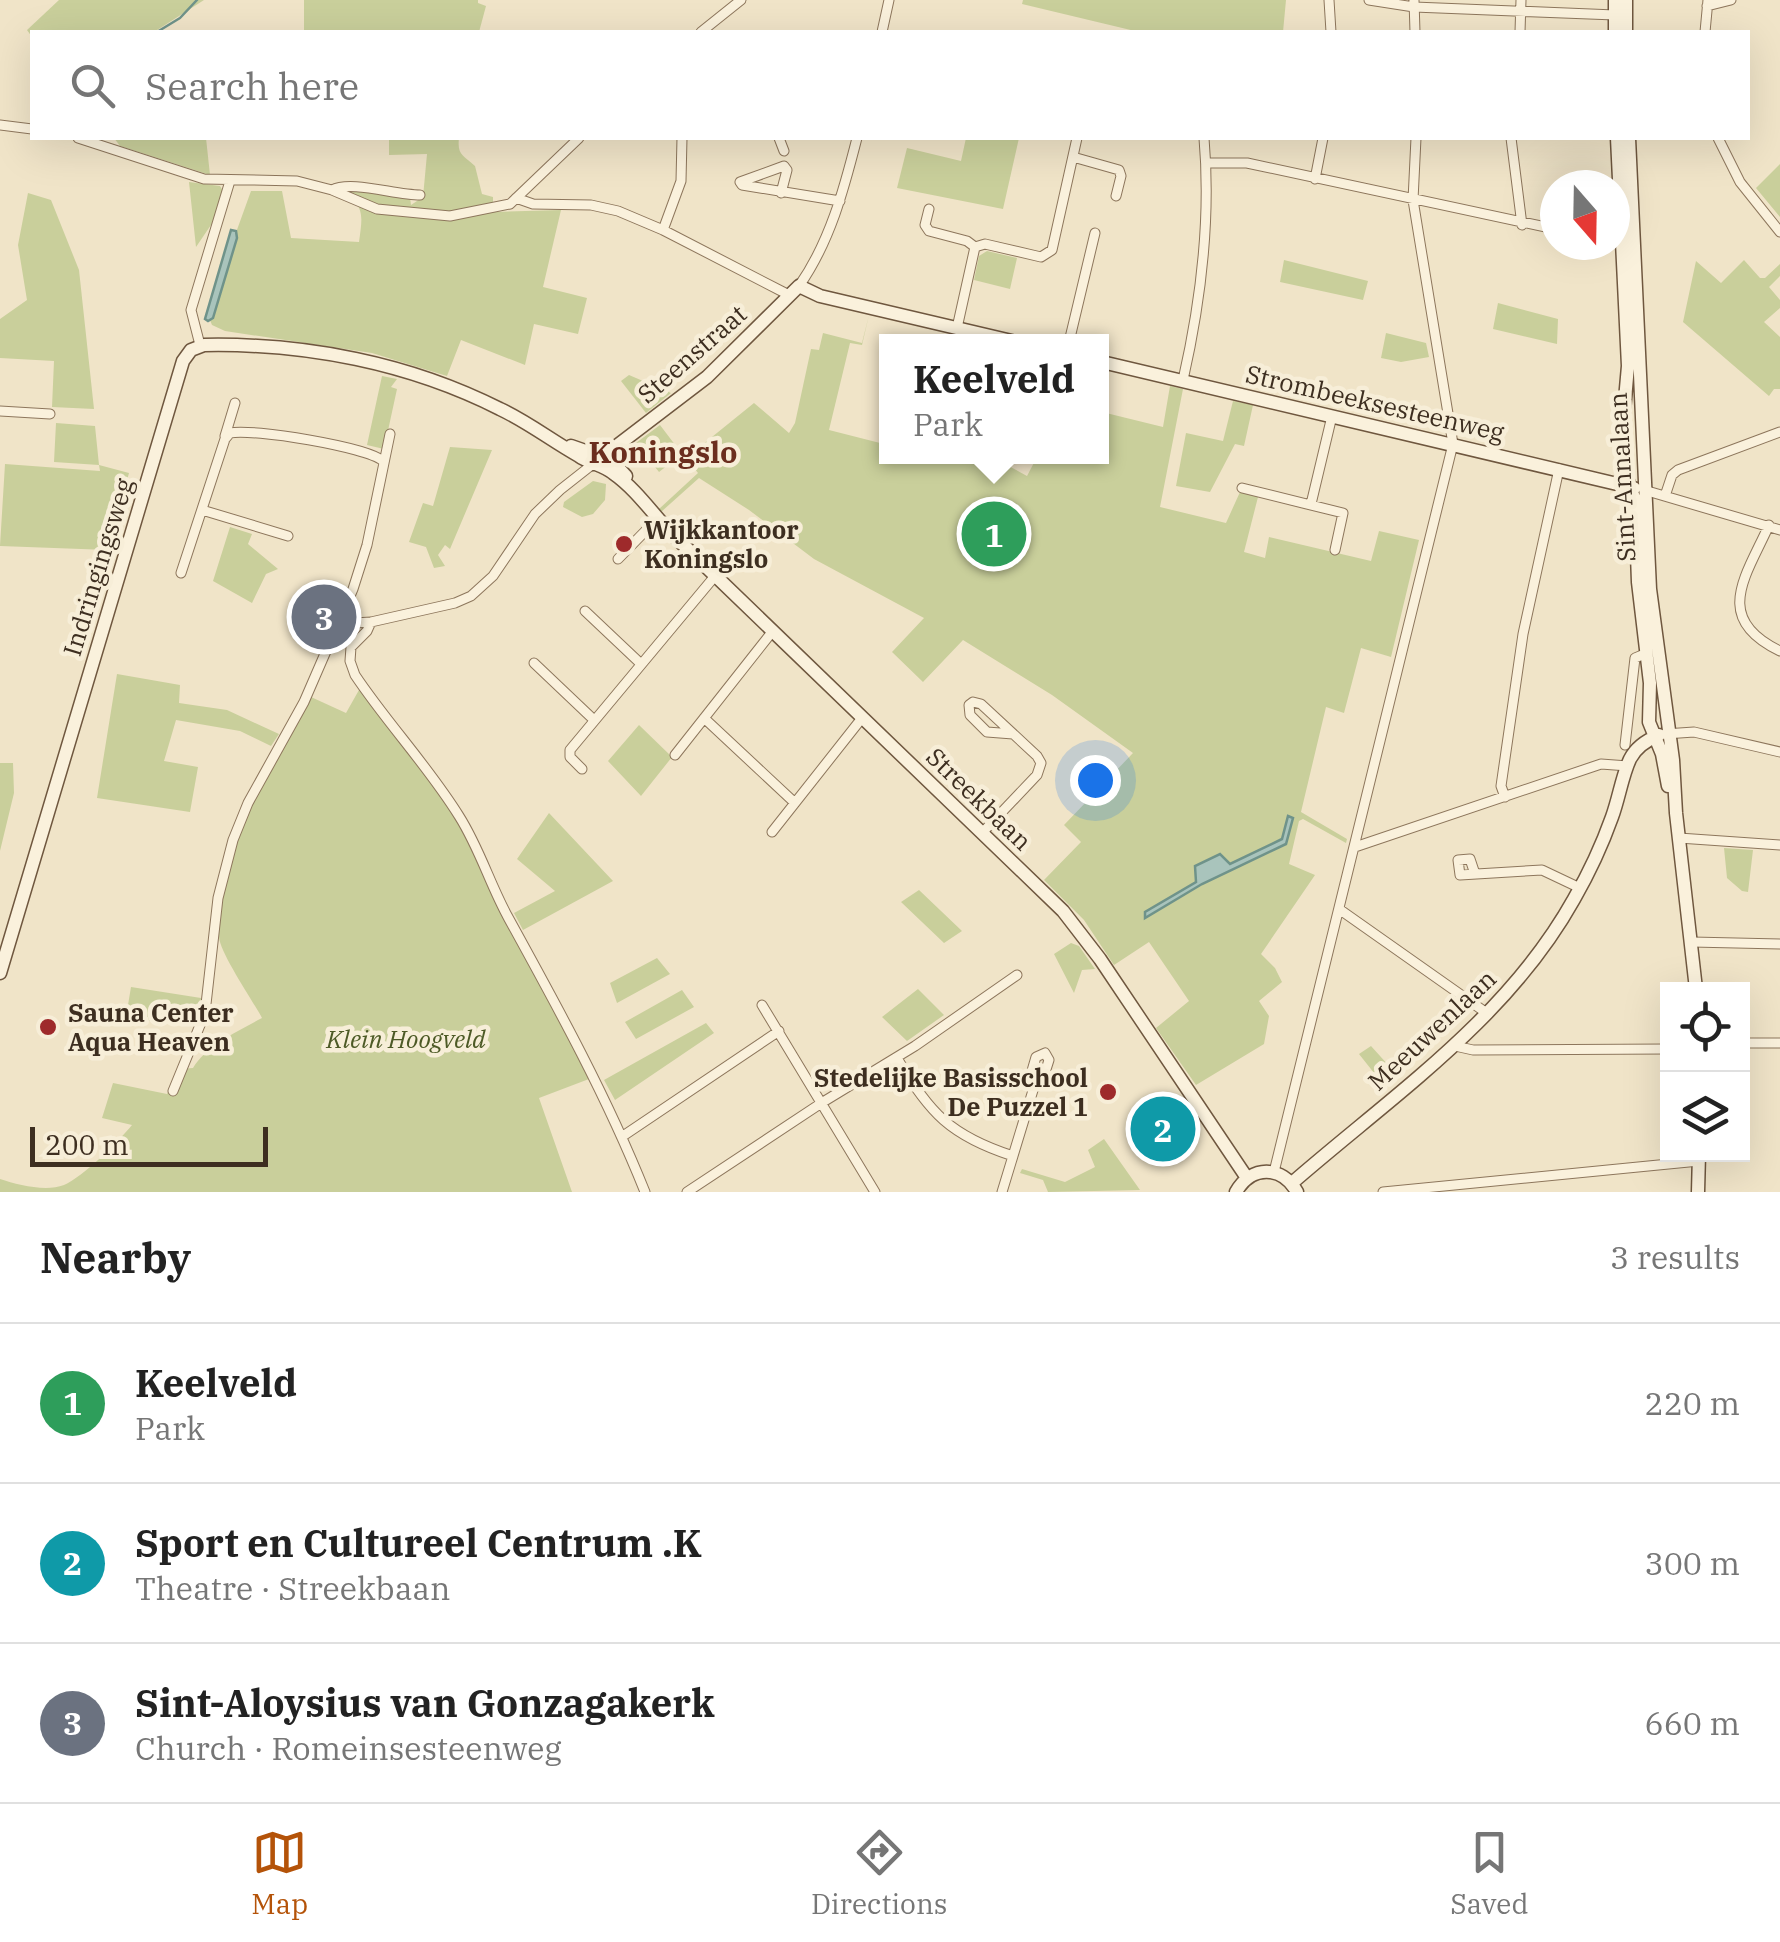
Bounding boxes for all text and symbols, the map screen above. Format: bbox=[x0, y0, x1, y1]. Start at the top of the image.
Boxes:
search box bbox=[30, 30, 1750, 140]
icon: search bbox=[65, 58, 120, 113]
text: Search here bbox=[145, 61, 359, 110]
north arrow bbox=[1540, 170, 1630, 260]
street label: Steenstraat bbox=[630, 297, 753, 410]
popup bbox=[879, 334, 1109, 464]
text: Keelveld bbox=[913, 354, 1075, 403]
street label: Strombeeksesteenweg bbox=[1243, 357, 1508, 448]
street label: Sint-Annalaan bbox=[1601, 391, 1642, 563]
text: Park bbox=[913, 403, 983, 445]
district label: Koningslo bbox=[588, 432, 738, 471]
street label: Indringingsweg bbox=[55, 474, 140, 660]
pin: 1 bbox=[962, 496, 1026, 572]
place label: Wijkkantoor Koningslo bbox=[644, 513, 799, 575]
marker: Wijkkantoor Koningslo bbox=[613, 533, 635, 555]
pin: 3 bbox=[292, 580, 356, 654]
street label: Streekbaan bbox=[920, 740, 1039, 857]
your location bbox=[1070, 755, 1121, 806]
street label: Meeuwenlaan bbox=[1361, 962, 1503, 1097]
map controls bbox=[1660, 982, 1750, 1162]
button: locate bbox=[1660, 982, 1750, 1072]
place label: Sauna Center Aqua Heaven bbox=[68, 996, 234, 1058]
marker: Sauna Center Aqua Heaven bbox=[37, 1016, 59, 1038]
park label: Klein Hoogveld bbox=[325, 1022, 486, 1055]
place label: Stedelijke Basisschool De Puzzel 1 bbox=[814, 1061, 1088, 1123]
button: layers bbox=[1660, 1072, 1750, 1162]
marker: Stedelijke Basisschool De Puzzel 1 bbox=[1097, 1081, 1119, 1103]
pin: 2 bbox=[1130, 1092, 1196, 1166]
scale bar bbox=[30, 1122, 268, 1166]
text: 200 m bbox=[45, 1126, 129, 1163]
text: Nearby bbox=[40, 1230, 191, 1285]
text: 3 results bbox=[1610, 1236, 1740, 1278]
text: Keelveld bbox=[135, 1358, 297, 1407]
text: 1 bbox=[63, 1382, 82, 1424]
text: 220 m bbox=[1644, 1382, 1740, 1424]
text: Park bbox=[135, 1407, 205, 1449]
text: Sport en Cultureel Centrum .K bbox=[135, 1518, 702, 1567]
text: 2 bbox=[63, 1542, 82, 1584]
text: 300 m bbox=[1644, 1542, 1740, 1584]
text: Theatre · Streekbaan bbox=[135, 1567, 450, 1609]
text: Sint-Aloysius van Gonzagakerk bbox=[135, 1678, 715, 1727]
text: 3 bbox=[63, 1702, 82, 1744]
text: 660 m bbox=[1644, 1702, 1740, 1744]
text: Church · Romeinsesteenweg bbox=[135, 1727, 562, 1769]
tab: Map bbox=[251, 1825, 308, 1922]
tab: Directions bbox=[811, 1825, 947, 1922]
tab: Saved bbox=[1450, 1825, 1529, 1922]

